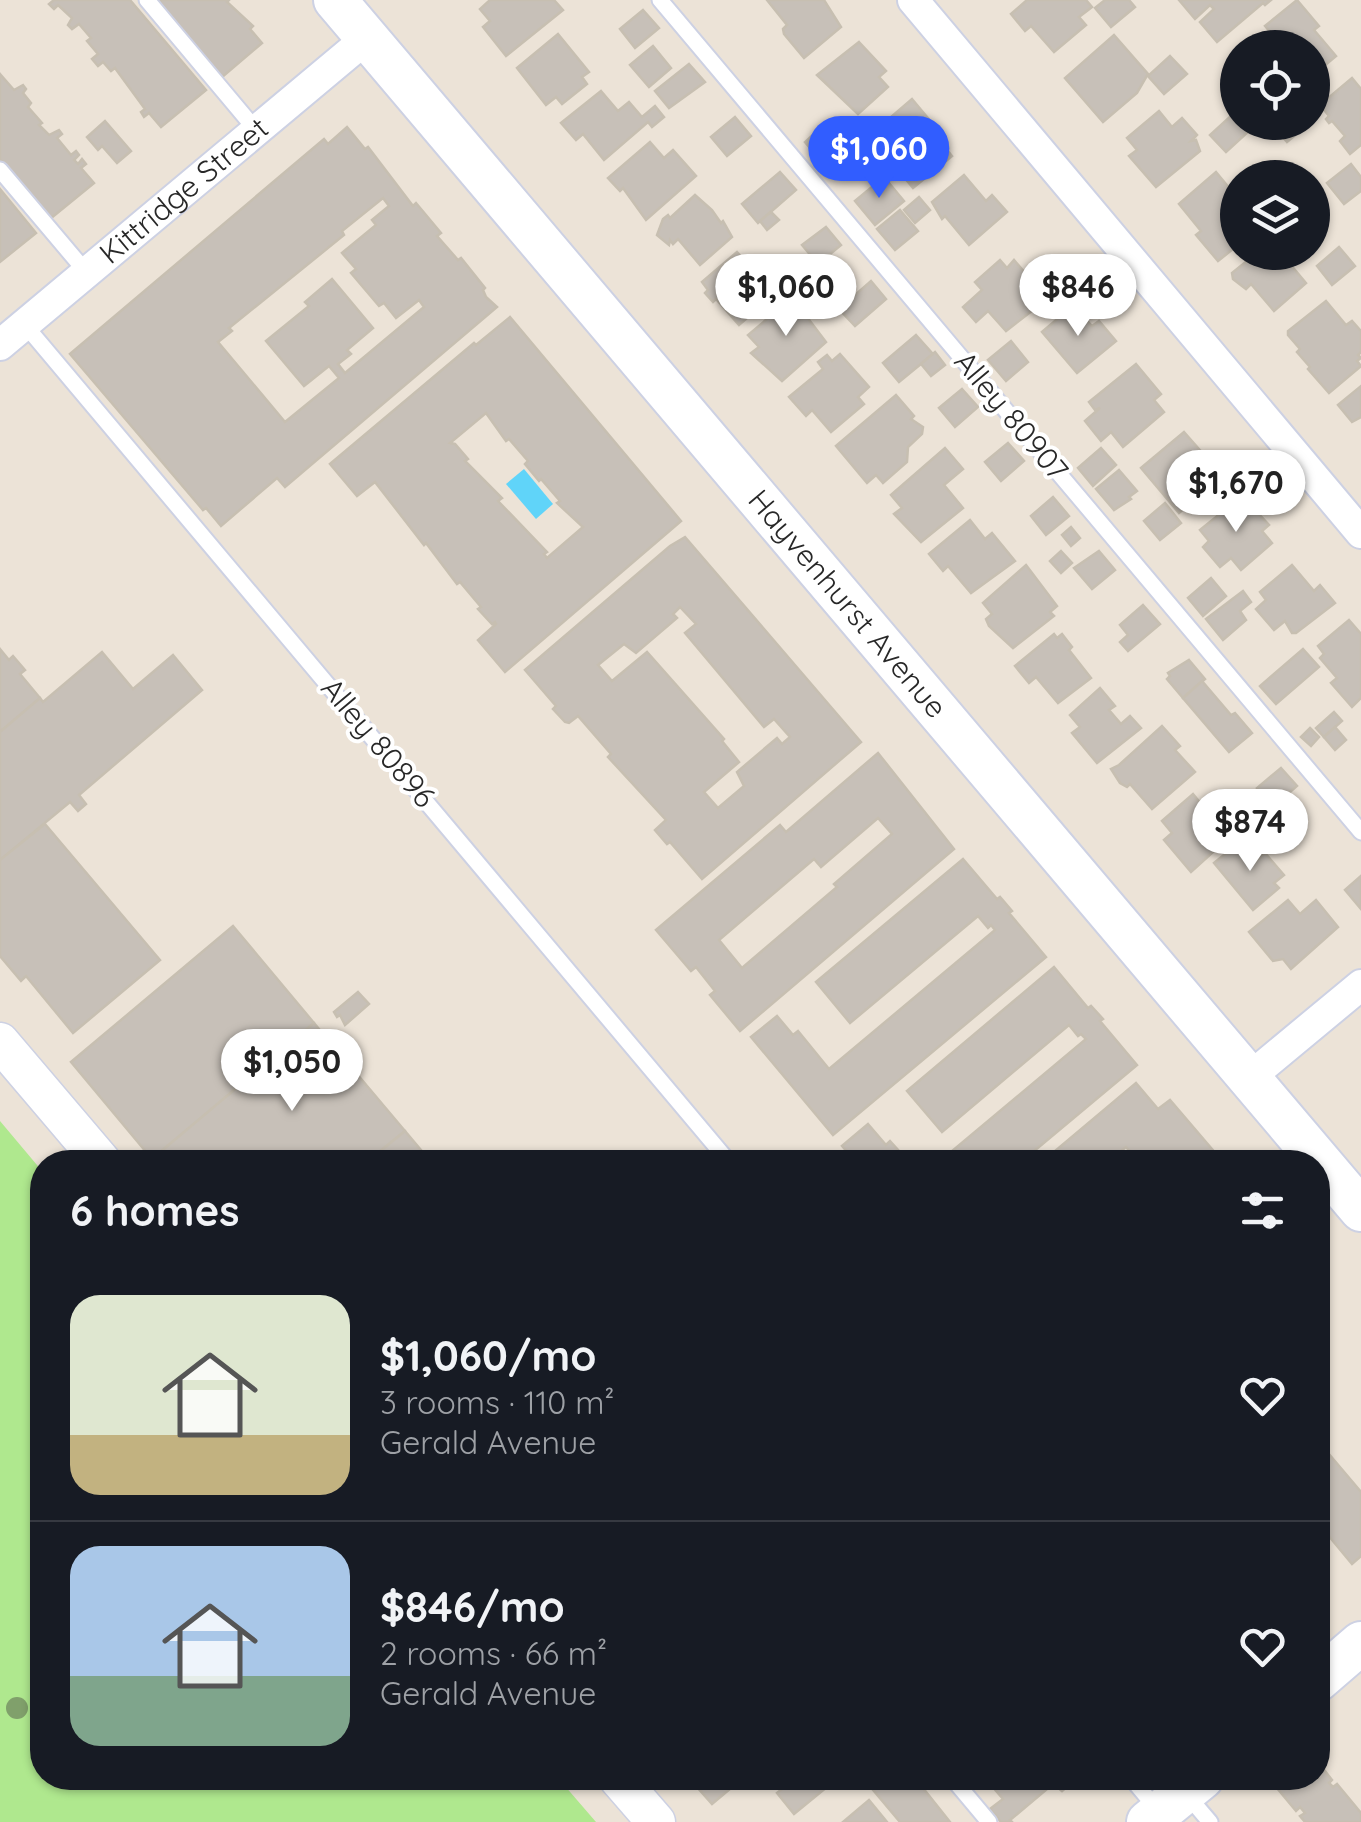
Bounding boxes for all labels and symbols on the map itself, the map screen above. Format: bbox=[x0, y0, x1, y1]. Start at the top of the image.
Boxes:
street label: Kittridge Street bbox=[91, 109, 276, 272]
pin: $1,060 bbox=[798, 116, 960, 201]
pin: $1,060 bbox=[705, 254, 867, 339]
pin: $846 bbox=[1019, 254, 1137, 339]
street label: Alley 80907 bbox=[947, 343, 1077, 488]
pin: $1,670 bbox=[1155, 450, 1317, 535]
street label: Hayvenhurst Avenue bbox=[740, 481, 955, 725]
street label: Alley 80896 bbox=[313, 670, 444, 815]
pin: $874 bbox=[1191, 789, 1309, 874]
pin: $1,050 bbox=[211, 1029, 373, 1114]

